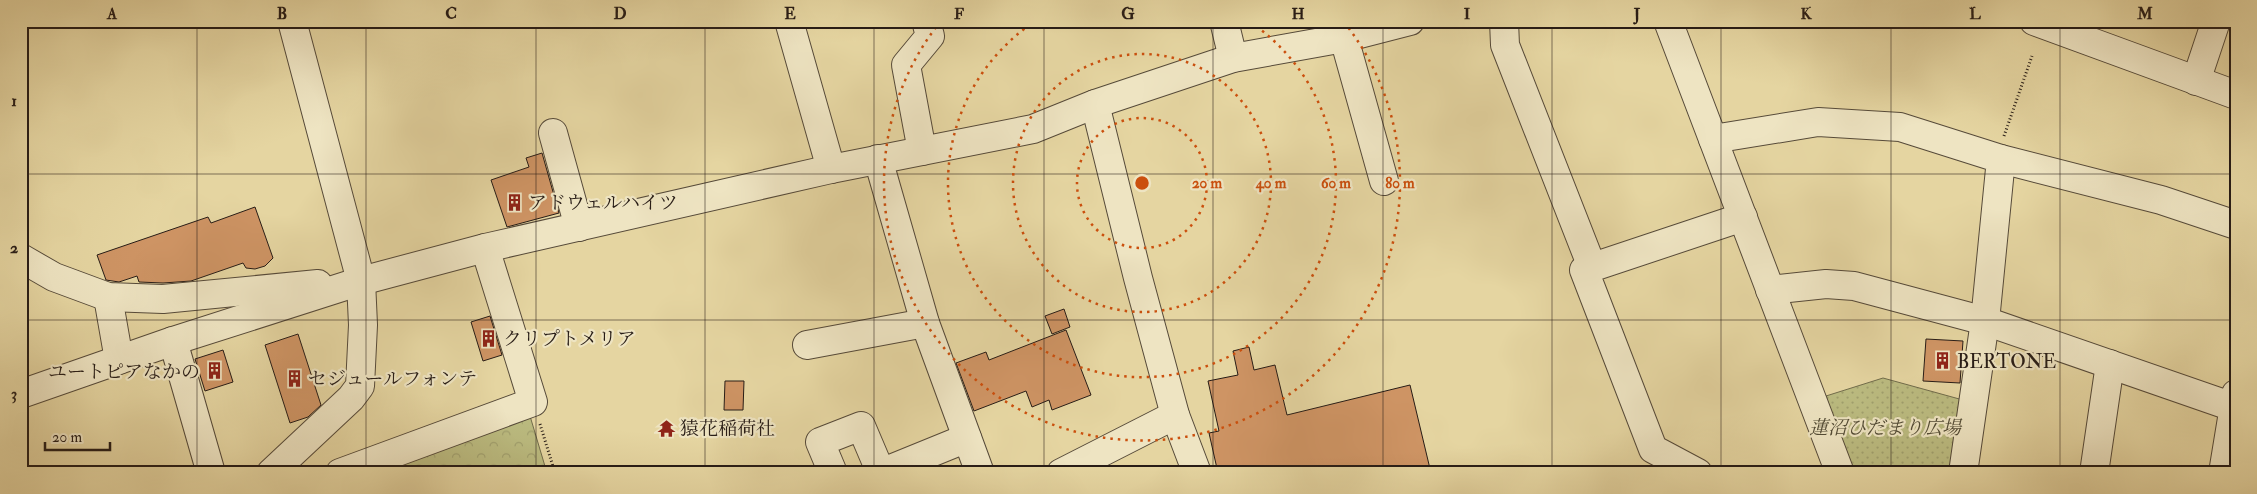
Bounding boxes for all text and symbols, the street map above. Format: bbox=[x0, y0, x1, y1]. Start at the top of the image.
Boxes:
text: A bbox=[106, 4, 118, 24]
text: B bbox=[277, 4, 287, 24]
text: C bbox=[445, 4, 457, 24]
text: D bbox=[613, 4, 627, 24]
text: E bbox=[784, 4, 796, 24]
text: F bbox=[954, 4, 964, 24]
text: G bbox=[1121, 4, 1135, 24]
text: H bbox=[1291, 4, 1305, 24]
text: I bbox=[1464, 4, 1471, 24]
text: J bbox=[1633, 4, 1641, 25]
text: K bbox=[1800, 4, 1812, 24]
text: L bbox=[1969, 4, 1981, 24]
text: M bbox=[2136, 4, 2153, 24]
text: 1 bbox=[11, 91, 17, 111]
centre of rings bbox=[1133, 174, 1151, 192]
text: 20 m bbox=[1192, 174, 1222, 193]
text: 40 m bbox=[1255, 174, 1287, 193]
text: 60 m bbox=[1321, 174, 1351, 193]
text: 80 m bbox=[1385, 174, 1415, 193]
place label: アドウェルハイツ bbox=[528, 191, 678, 215]
building icon: アドウェルハイツ bbox=[504, 192, 524, 212]
text: 2 bbox=[10, 238, 18, 258]
place label: クリプトメリア bbox=[503, 327, 636, 351]
building icon: クリプトメリア bbox=[479, 328, 499, 348]
place label: BERTONE bbox=[1957, 350, 2057, 374]
building icon: BERTONE bbox=[1933, 351, 1953, 371]
place label: ユートピアなかの bbox=[48, 360, 200, 384]
building icon: ユートピアなかの bbox=[204, 361, 224, 381]
place label: セジュールフォンテ bbox=[308, 367, 477, 391]
building icon: セジュールフォンテ bbox=[284, 368, 304, 388]
text: 3 bbox=[11, 384, 17, 404]
park label: 蓮沼ひだまり広場 bbox=[1809, 416, 1963, 440]
place label: 猿花稲荷社 bbox=[680, 417, 775, 441]
temple icon: 猿花稲荷社 bbox=[656, 418, 676, 438]
scale bar bbox=[45, 419, 110, 451]
text: 20 m bbox=[52, 428, 82, 447]

